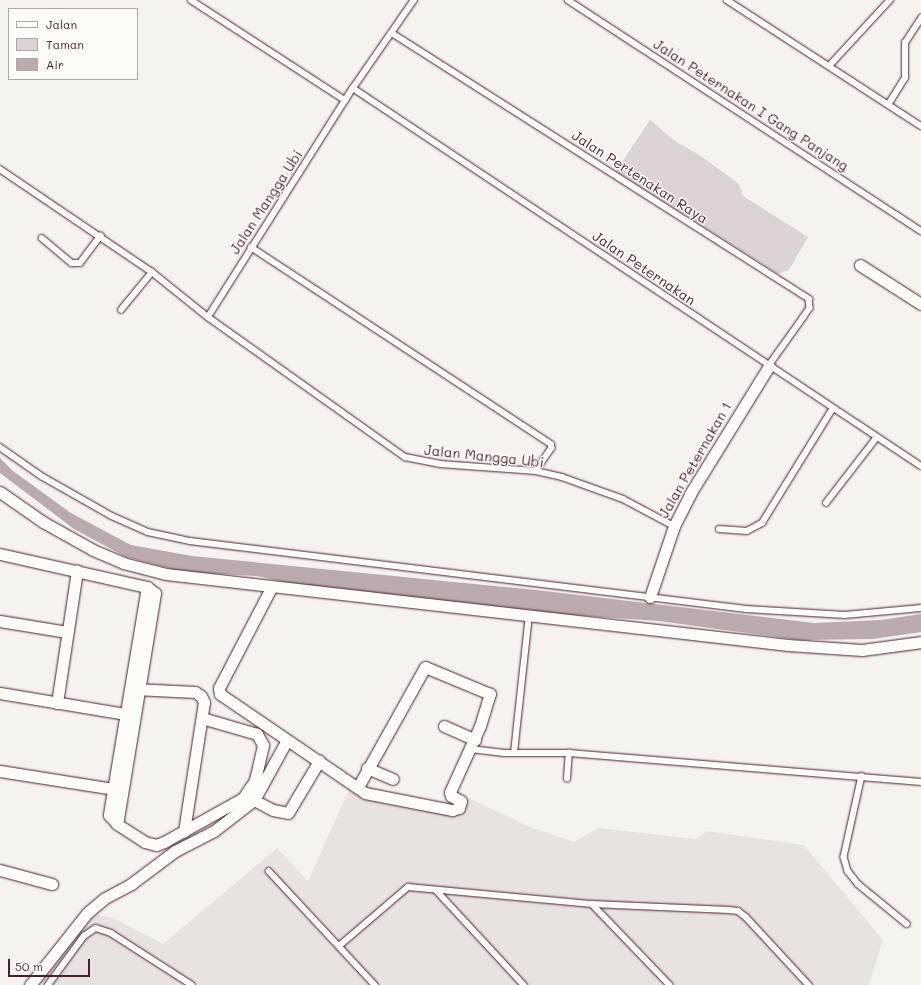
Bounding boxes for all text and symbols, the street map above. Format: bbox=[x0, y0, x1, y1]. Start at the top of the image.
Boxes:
legend bbox=[8, 8, 138, 80]
text: Jalan bbox=[46, 16, 77, 32]
text: Taman bbox=[46, 36, 84, 52]
street label: Jalan Peternakan I Gang Panjang bbox=[650, 36, 852, 174]
text: Air bbox=[46, 56, 64, 72]
street label: Jalan Pertenakan Raya bbox=[569, 127, 711, 227]
street label: Jalan Mangga Ubi bbox=[226, 147, 306, 257]
street label: Jalan Peternakan bbox=[589, 227, 699, 309]
street label: Jalan Peternakan 1 bbox=[655, 399, 735, 521]
street label: Jalan Mangga Ubi bbox=[423, 441, 545, 471]
scale bar bbox=[10, 951, 92, 977]
text: 50 m bbox=[15, 958, 43, 974]

